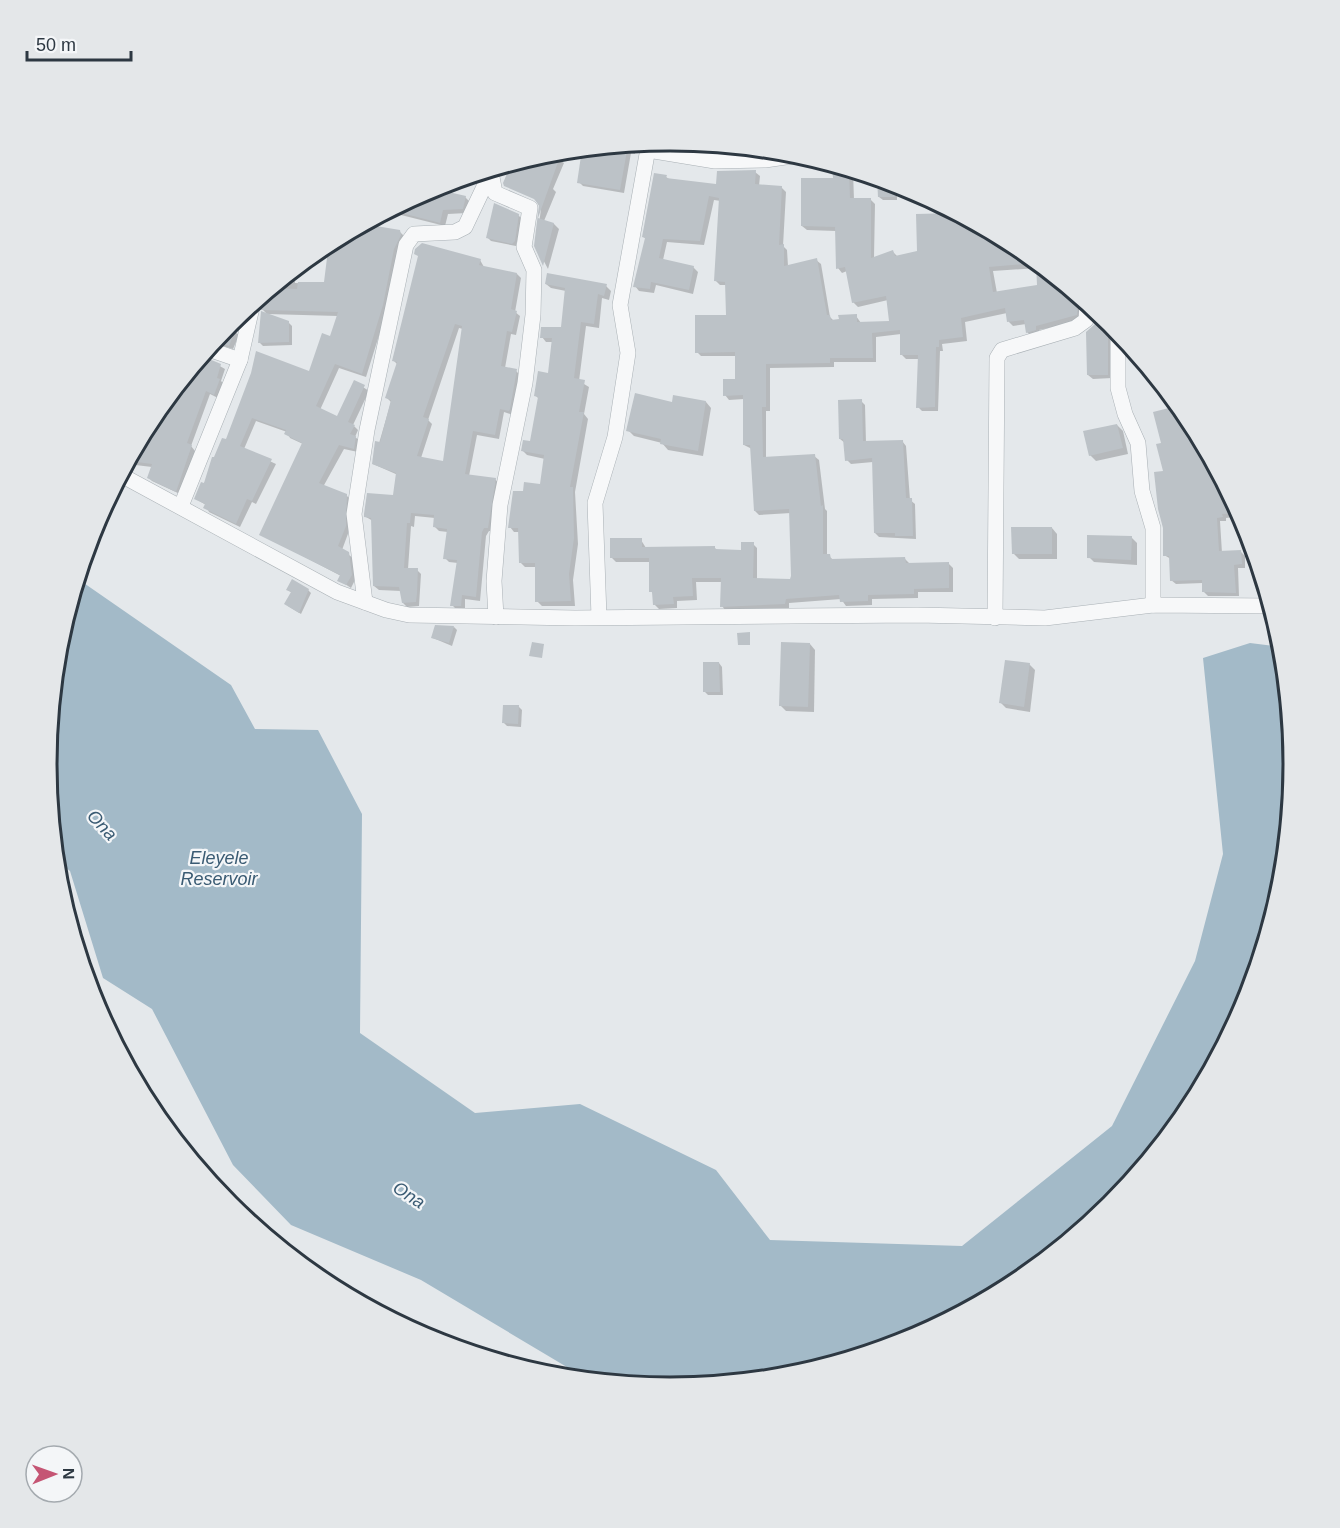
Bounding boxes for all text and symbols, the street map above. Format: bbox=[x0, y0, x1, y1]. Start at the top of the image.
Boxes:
scale bar bbox=[27, 24, 130, 62]
text: 50 m bbox=[36, 35, 76, 55]
water label: Ona bbox=[83, 806, 121, 844]
water label: Eleyele Reservoir bbox=[180, 848, 259, 889]
water label: Ona bbox=[389, 1177, 429, 1213]
north arrow bbox=[24, 1444, 84, 1504]
text: N bbox=[60, 1468, 77, 1480]

